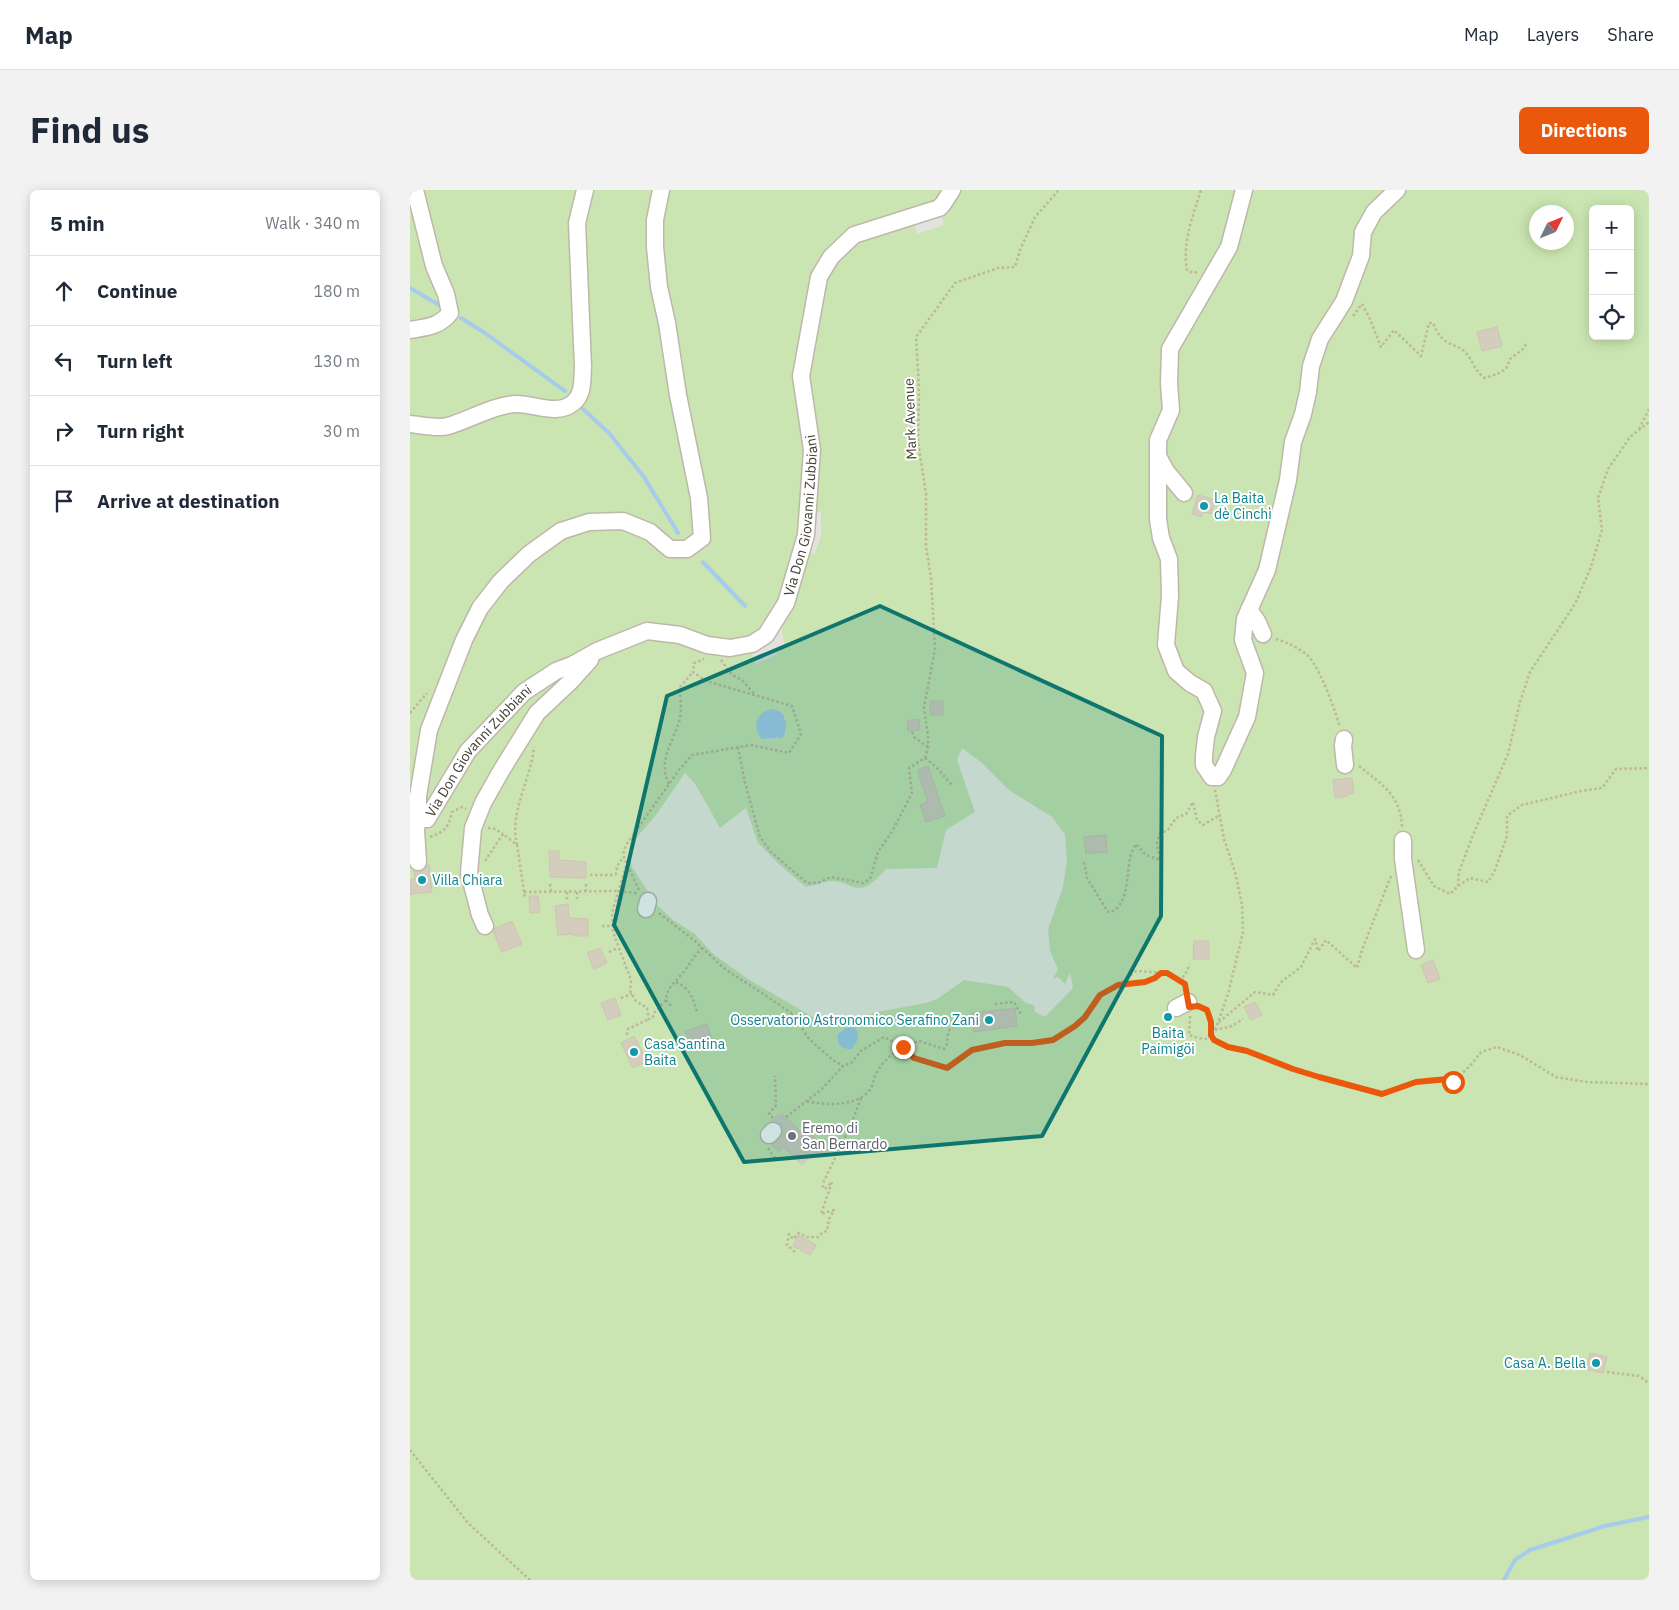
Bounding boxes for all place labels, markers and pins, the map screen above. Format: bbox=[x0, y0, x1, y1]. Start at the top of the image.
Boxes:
place label: La Baita dè Cinchì bbox=[1214, 489, 1272, 523]
marker: La Baita dè Cinchì bbox=[1198, 500, 1210, 512]
place label: Villa Chiara bbox=[432, 871, 503, 889]
marker: Villa Chiara bbox=[416, 874, 428, 886]
place label: Osservatorio Astronomico Serafino Zani bbox=[730, 1011, 979, 1029]
marker: Baita Paimigöi bbox=[1162, 1011, 1174, 1023]
marker: Osservatorio Astronomico Serafino Zani bbox=[983, 1014, 995, 1026]
place label: Baita Paimigöi bbox=[1141, 1024, 1195, 1058]
place label: Casa Santina Baita bbox=[644, 1035, 726, 1069]
marker: Casa Santina Baita bbox=[628, 1046, 640, 1058]
place label: Eremo di San Bernardo bbox=[802, 1119, 887, 1153]
marker: Eremo di San Bernardo bbox=[786, 1130, 798, 1142]
place label: Casa A. Bella bbox=[1504, 1354, 1587, 1372]
marker: Casa A. Bella bbox=[1590, 1357, 1602, 1369]

